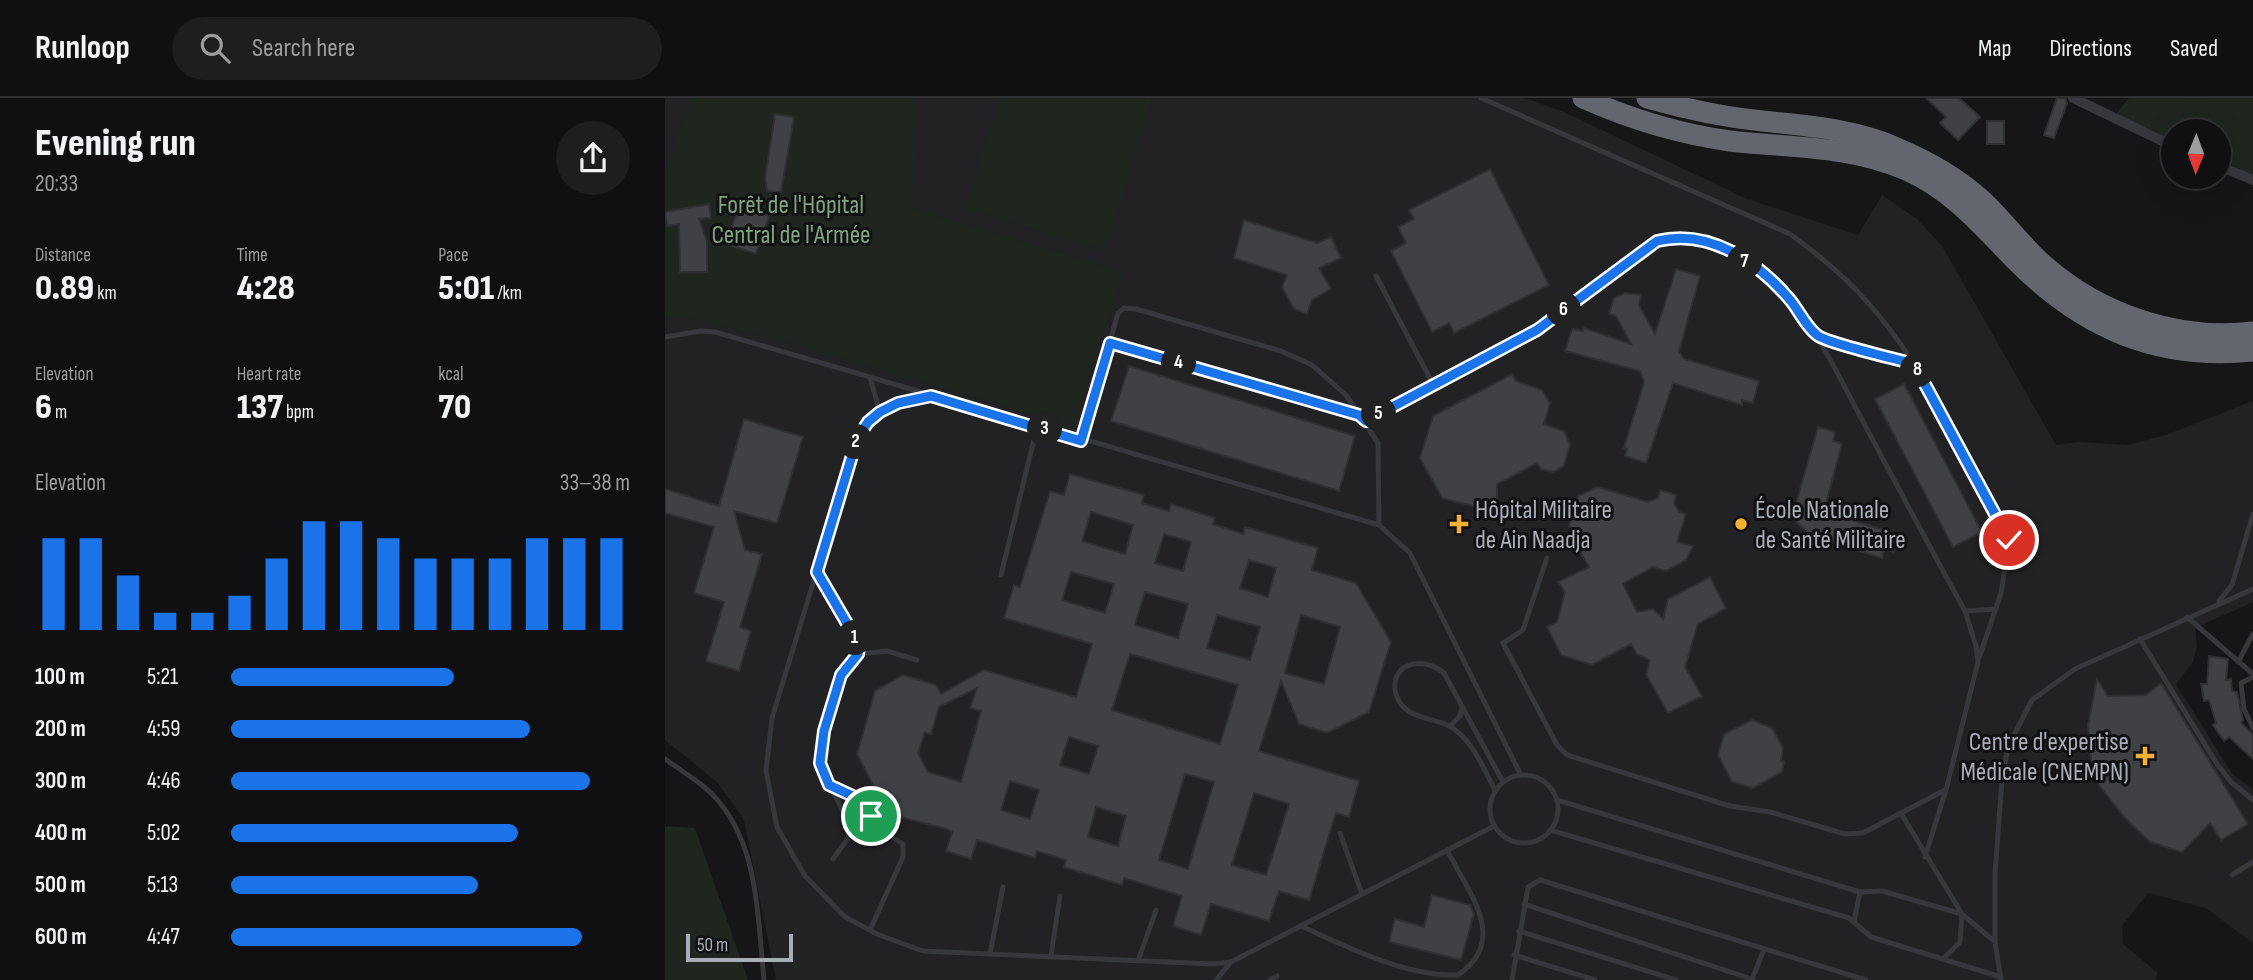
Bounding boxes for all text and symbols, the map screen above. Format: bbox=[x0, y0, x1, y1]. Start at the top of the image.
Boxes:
search box bbox=[172, 17, 662, 80]
text: Runloop bbox=[35, 28, 130, 68]
icon: search bbox=[196, 29, 234, 67]
text: Search here bbox=[252, 33, 355, 64]
text: Map bbox=[1978, 34, 2011, 63]
text: Directions bbox=[2049, 34, 2132, 63]
text: Saved bbox=[2170, 34, 2218, 63]
north arrow bbox=[2161, 119, 2231, 189]
map controls bbox=[2161, 119, 2231, 189]
text: Evening run bbox=[35, 121, 196, 166]
button: share bbox=[556, 121, 630, 195]
text: 20:33 bbox=[35, 170, 78, 198]
park label: Forêt de l'Hôpital Central de l'Armée bbox=[711, 190, 871, 251]
text: Distance bbox=[35, 244, 91, 267]
text: Time bbox=[237, 244, 268, 267]
text: Pace bbox=[438, 244, 469, 267]
pin: 7 bbox=[1727, 244, 1763, 280]
text: 7 bbox=[1740, 250, 1749, 273]
text: 0.89 bbox=[35, 267, 94, 310]
text: 4:28 bbox=[237, 267, 295, 310]
text: 5:01 bbox=[438, 267, 494, 310]
text: km bbox=[94, 282, 117, 305]
text: /km bbox=[494, 282, 522, 305]
pin: 6 bbox=[1546, 292, 1581, 328]
text: 6 bbox=[1559, 298, 1568, 321]
pin: 4 bbox=[1161, 345, 1197, 380]
text: 4 bbox=[1174, 351, 1183, 374]
pin: 8 bbox=[1901, 352, 1935, 388]
text: 8 bbox=[1913, 358, 1922, 381]
text: Elevation bbox=[35, 363, 94, 386]
text: Heart rate bbox=[237, 363, 302, 386]
text: kcal bbox=[438, 363, 463, 386]
text: 6 bbox=[35, 386, 52, 429]
text: 137 bbox=[237, 386, 283, 429]
text: 70 bbox=[438, 386, 471, 429]
pin: 5 bbox=[1361, 396, 1397, 432]
text: m bbox=[52, 401, 67, 424]
text: bpm bbox=[283, 401, 314, 424]
text: 5 bbox=[1374, 402, 1383, 425]
pin: 3 bbox=[1027, 412, 1063, 446]
text: 3 bbox=[1040, 417, 1049, 440]
pin: 2 bbox=[839, 424, 873, 460]
text: 2 bbox=[851, 430, 860, 453]
text: Elevation bbox=[35, 469, 106, 497]
text: 33–38 m bbox=[560, 469, 630, 497]
place label: Hôpital Militaire de Ain Naadja bbox=[1475, 495, 1612, 556]
place label: École Nationale de Santé Militaire bbox=[1755, 495, 1906, 556]
pin bbox=[1979, 510, 2039, 570]
marker: Hôpital Militaire de Ain Naadja bbox=[1449, 514, 1469, 534]
marker: École Nationale de Santé Militaire bbox=[1733, 516, 1749, 532]
icon: check bbox=[1990, 521, 2028, 559]
pin: 1 bbox=[837, 620, 873, 656]
text: 1 bbox=[851, 626, 858, 649]
text: 100 m bbox=[35, 663, 85, 691]
text: 5:21 bbox=[147, 663, 178, 691]
text: 200 m bbox=[35, 715, 86, 743]
text: 4:59 bbox=[147, 715, 180, 743]
place label: Centre d'expertise Médicale (CNEMPN) bbox=[1960, 727, 2129, 788]
marker: Centre d'expertise Médicale (CNEMPN) bbox=[2135, 746, 2155, 766]
text: 300 m bbox=[35, 767, 86, 795]
text: 4:46 bbox=[147, 767, 181, 795]
pin bbox=[841, 786, 901, 846]
icon: arrive bbox=[852, 797, 890, 835]
text: 400 m bbox=[35, 819, 86, 847]
text: 5:02 bbox=[147, 819, 180, 847]
text: 500 m bbox=[35, 871, 86, 899]
text: 5:13 bbox=[147, 871, 178, 899]
text: 600 m bbox=[35, 923, 87, 951]
text: 4:47 bbox=[147, 923, 180, 951]
scale bar bbox=[686, 931, 793, 963]
text: 50 m bbox=[697, 934, 728, 957]

